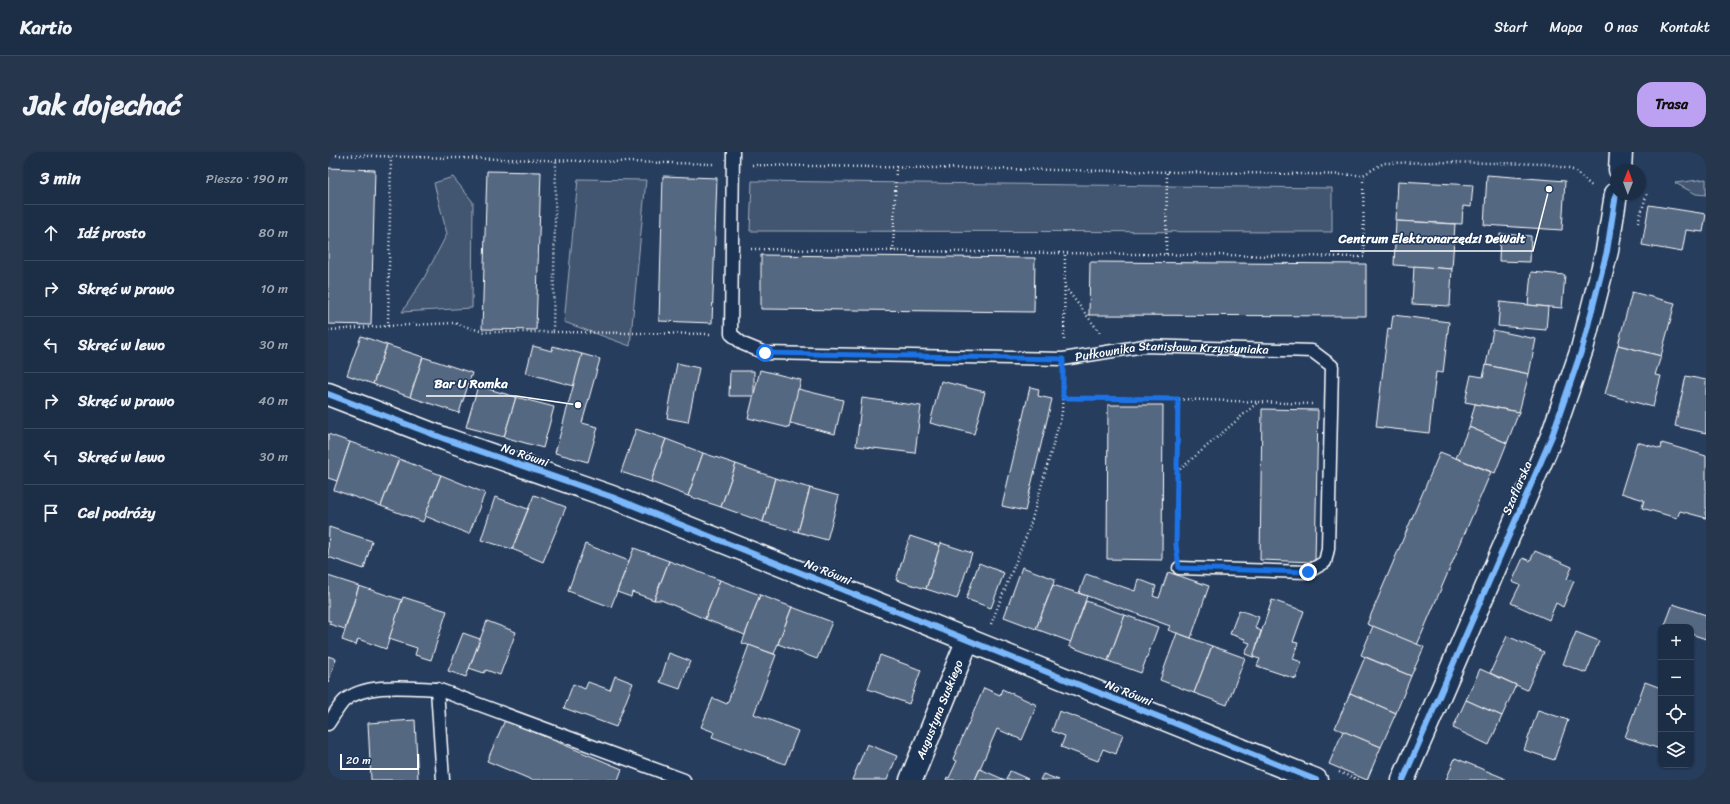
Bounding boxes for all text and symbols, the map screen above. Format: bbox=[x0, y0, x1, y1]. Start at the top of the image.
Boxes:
text: Kartio bbox=[20, 11, 72, 44]
text: Start bbox=[1494, 15, 1528, 40]
text: Mapa bbox=[1550, 15, 1582, 40]
text: O nas bbox=[1604, 15, 1638, 40]
text: Kontakt bbox=[1660, 15, 1710, 40]
text: Jak dojechać bbox=[24, 80, 181, 129]
button: Trasa bbox=[1637, 82, 1706, 127]
text: 3 min bbox=[40, 163, 81, 193]
north arrow bbox=[1610, 164, 1646, 200]
text: Pieszo · 190 m bbox=[206, 167, 288, 190]
text: Idź prosto bbox=[78, 220, 146, 246]
text: 80 m bbox=[259, 221, 288, 244]
icon: ahead bbox=[40, 222, 62, 244]
callout: Centrum Elektronarzędzi DeWalt bbox=[1330, 226, 1533, 251]
text: Centrum Elektronarzędzi DeWalt bbox=[1337, 227, 1526, 250]
text: Skręć w prawo bbox=[78, 276, 174, 302]
text: 10 m bbox=[261, 277, 288, 300]
icon: right bbox=[40, 278, 62, 300]
text: Skręć w lewo bbox=[78, 332, 165, 358]
text: 30 m bbox=[259, 333, 288, 356]
icon: left bbox=[40, 334, 62, 356]
street label: Pułkownika Stanisława Krzystyniaka bbox=[1073, 335, 1269, 368]
route start bbox=[756, 344, 774, 362]
callout: Bar U Romka bbox=[426, 371, 516, 396]
text: Bar U Romka bbox=[434, 372, 508, 395]
text: Skręć w prawo bbox=[78, 388, 174, 414]
text: 40 m bbox=[258, 389, 288, 412]
icon: right bbox=[40, 390, 62, 412]
street label: Na Równi bbox=[498, 437, 552, 474]
text: Skręć w lewo bbox=[78, 444, 165, 470]
text: 30 m bbox=[259, 445, 288, 468]
icon: left bbox=[40, 446, 62, 468]
street label: Szaflarska bbox=[1496, 458, 1538, 518]
text: Cel podróży bbox=[78, 500, 155, 526]
icon: arrive bbox=[40, 502, 62, 524]
street label: Na Równi bbox=[801, 553, 855, 592]
route end bbox=[1299, 563, 1317, 581]
map controls bbox=[1658, 624, 1694, 768]
button: + bbox=[1658, 624, 1694, 660]
street label: Augustyna Suskiego bbox=[909, 656, 969, 764]
button: − bbox=[1658, 660, 1694, 696]
street label: Na Równi bbox=[1102, 674, 1156, 713]
button: locate bbox=[1658, 696, 1694, 732]
button: layers bbox=[1658, 732, 1694, 768]
text: 20 m bbox=[346, 751, 371, 770]
scale bar bbox=[340, 752, 419, 771]

